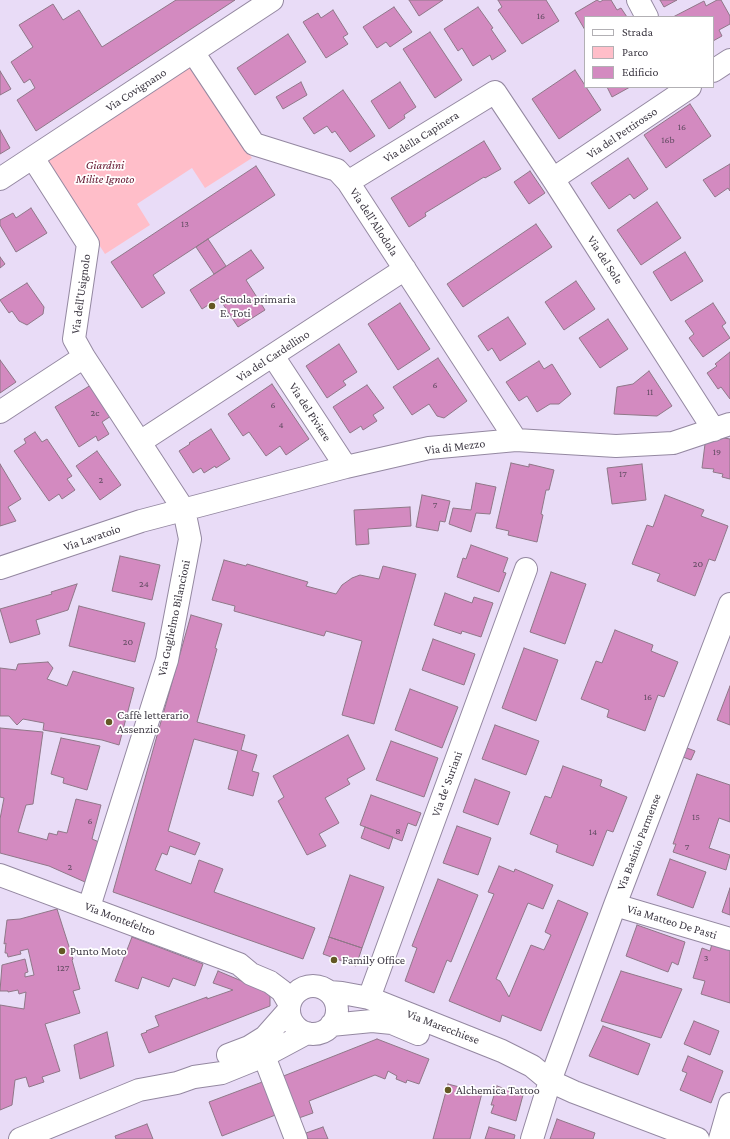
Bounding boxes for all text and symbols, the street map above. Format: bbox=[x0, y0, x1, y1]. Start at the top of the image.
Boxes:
house number: 16 bbox=[537, 10, 545, 22]
legend bbox=[584, 16, 714, 88]
text: Strada bbox=[622, 25, 653, 39]
text: Parco bbox=[622, 45, 648, 59]
street label: Via Covignano bbox=[103, 65, 169, 115]
text: Edificio bbox=[622, 65, 658, 79]
street label: Via del Pettirosso bbox=[584, 104, 660, 162]
street label: Via della Capinera bbox=[380, 108, 462, 166]
house number: 16 bbox=[678, 121, 686, 133]
house number: 16b bbox=[661, 134, 675, 146]
park label: Giardini Milite Ignoto bbox=[76, 158, 134, 186]
street label: Via dell'Allodola bbox=[347, 185, 401, 259]
house number: 13 bbox=[181, 218, 189, 230]
street label: Via del Sole bbox=[584, 233, 626, 287]
street label: Via dell'Usignolo bbox=[68, 253, 94, 335]
place label: Scuola primaria E. Toti bbox=[220, 292, 296, 320]
marker: Scuola primaria E. Toti bbox=[207, 301, 217, 311]
street label: Via del Cardellino bbox=[234, 327, 312, 385]
house number: 6 bbox=[432, 379, 438, 391]
street label: Via del Piviere bbox=[286, 380, 334, 444]
house number: 11 bbox=[647, 386, 653, 398]
house number: 6 bbox=[270, 399, 276, 411]
house number: 2c bbox=[91, 407, 99, 419]
house number: 4 bbox=[278, 419, 284, 431]
street label: Via di Mezzo bbox=[424, 436, 486, 458]
house number: 19 bbox=[713, 446, 721, 458]
house number: 17 bbox=[619, 468, 627, 480]
house number: 2 bbox=[99, 474, 103, 486]
house number: 7 bbox=[433, 499, 437, 511]
street label: Via Lavatoio bbox=[62, 522, 122, 554]
house number: 20 bbox=[693, 558, 703, 570]
street label: Via Guglielmo Bilancioni bbox=[155, 559, 193, 677]
house number: 24 bbox=[139, 578, 149, 590]
house number: 20 bbox=[123, 636, 133, 648]
house number: 16 bbox=[644, 691, 652, 703]
place label: Caffè letterario Assenzio bbox=[117, 708, 189, 736]
marker: Caffè letterario Assenzio bbox=[104, 717, 114, 727]
street label: Via de' Suriani bbox=[428, 749, 466, 819]
street label: Via Basinio Parmense bbox=[614, 792, 664, 892]
house number: 15 bbox=[692, 811, 700, 823]
house number: 6 bbox=[87, 815, 93, 827]
house number: 8 bbox=[395, 825, 401, 837]
house number: 14 bbox=[589, 826, 597, 838]
house number: 7 bbox=[685, 841, 689, 853]
house number: 2 bbox=[68, 861, 72, 873]
street label: Via Montefeltro bbox=[82, 899, 158, 939]
street label: Via Matteo De Pasti bbox=[625, 901, 719, 943]
place label: Punto Moto bbox=[70, 944, 127, 958]
marker: Punto Moto bbox=[57, 946, 67, 956]
house number: 3 bbox=[704, 952, 708, 964]
place label: Family Office bbox=[342, 953, 405, 967]
marker: Family Office bbox=[329, 955, 339, 965]
house number: 127 bbox=[57, 962, 69, 974]
street label: Via Marecchiese bbox=[404, 1006, 482, 1048]
place label: Alchemica Tattoo bbox=[456, 1083, 540, 1097]
marker: Alchemica Tattoo bbox=[443, 1085, 453, 1095]

